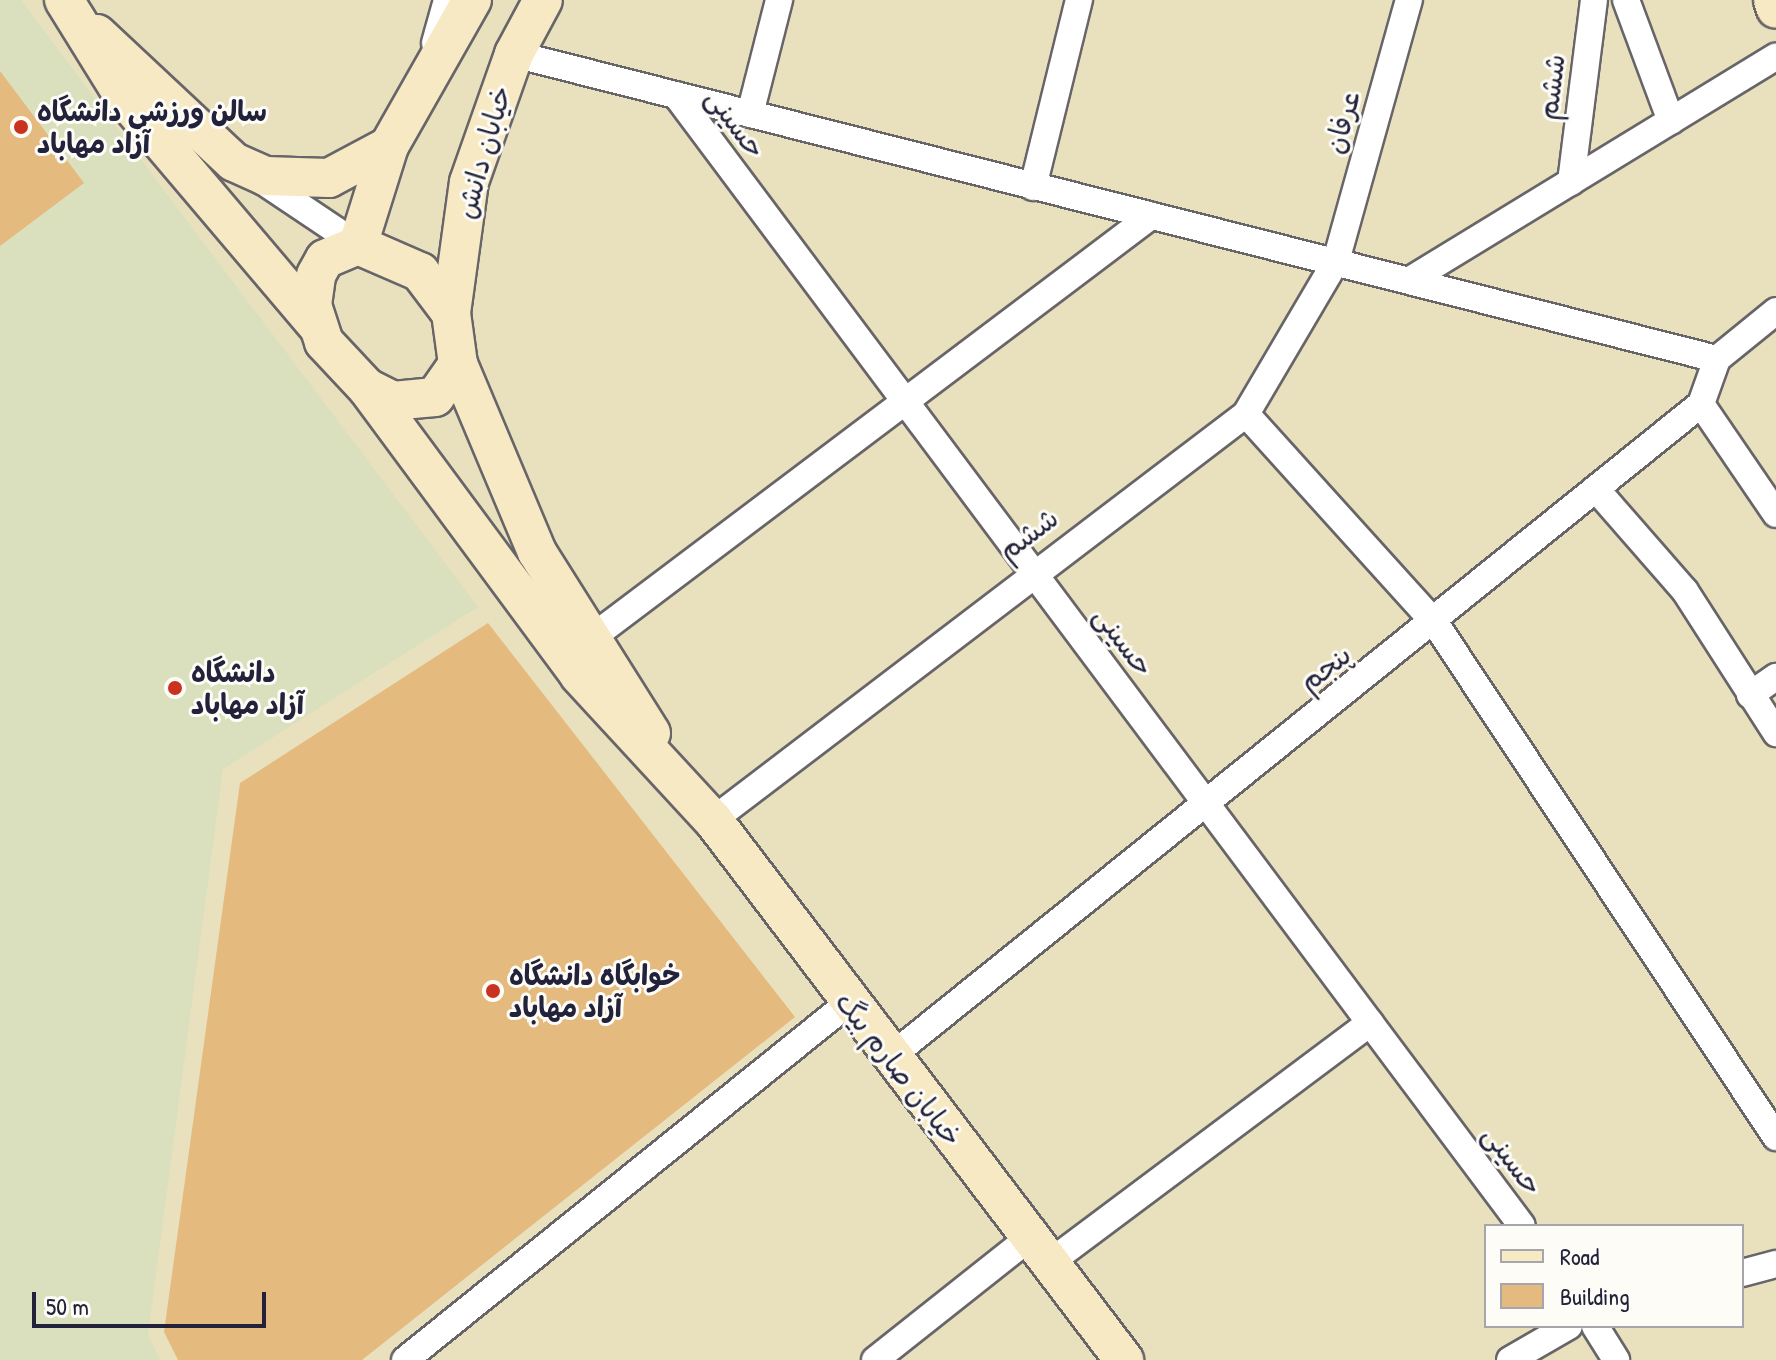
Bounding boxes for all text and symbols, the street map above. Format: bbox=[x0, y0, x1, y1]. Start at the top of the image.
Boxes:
street label: ششم bbox=[1530, 52, 1572, 122]
street label: خیابان دانش bbox=[448, 82, 518, 222]
street label: حسینی bbox=[699, 82, 773, 164]
street label: عرفان bbox=[1317, 87, 1367, 157]
place label: سالن ورزشی دانشگاه آزاد مهاباد bbox=[37, 94, 267, 160]
marker: سالن ورزشی دانشگاه آزاد مهاباد bbox=[12, 118, 30, 136]
street label: ششم bbox=[991, 501, 1065, 567]
street label: حسینی bbox=[1087, 600, 1161, 682]
street label: پنجم bbox=[1292, 637, 1358, 699]
place label: دانشگاه آزاد مهاباد bbox=[191, 655, 304, 721]
marker: دانشگاه آزاد مهاباد bbox=[166, 679, 184, 697]
place label: خوابگاه دانشگاه آزاد مهاباد bbox=[509, 958, 680, 1024]
marker: خوابگاه دانشگاه آزاد مهاباد bbox=[484, 982, 502, 1000]
street label: خیابان صارم بیگ bbox=[828, 985, 970, 1153]
street label: حسینی bbox=[1476, 1119, 1550, 1201]
legend bbox=[1484, 1224, 1744, 1328]
text: Road bbox=[1560, 1240, 1599, 1272]
scale bar bbox=[36, 1276, 270, 1326]
text: Building bbox=[1560, 1280, 1630, 1312]
text: 50 m bbox=[46, 1290, 89, 1322]

